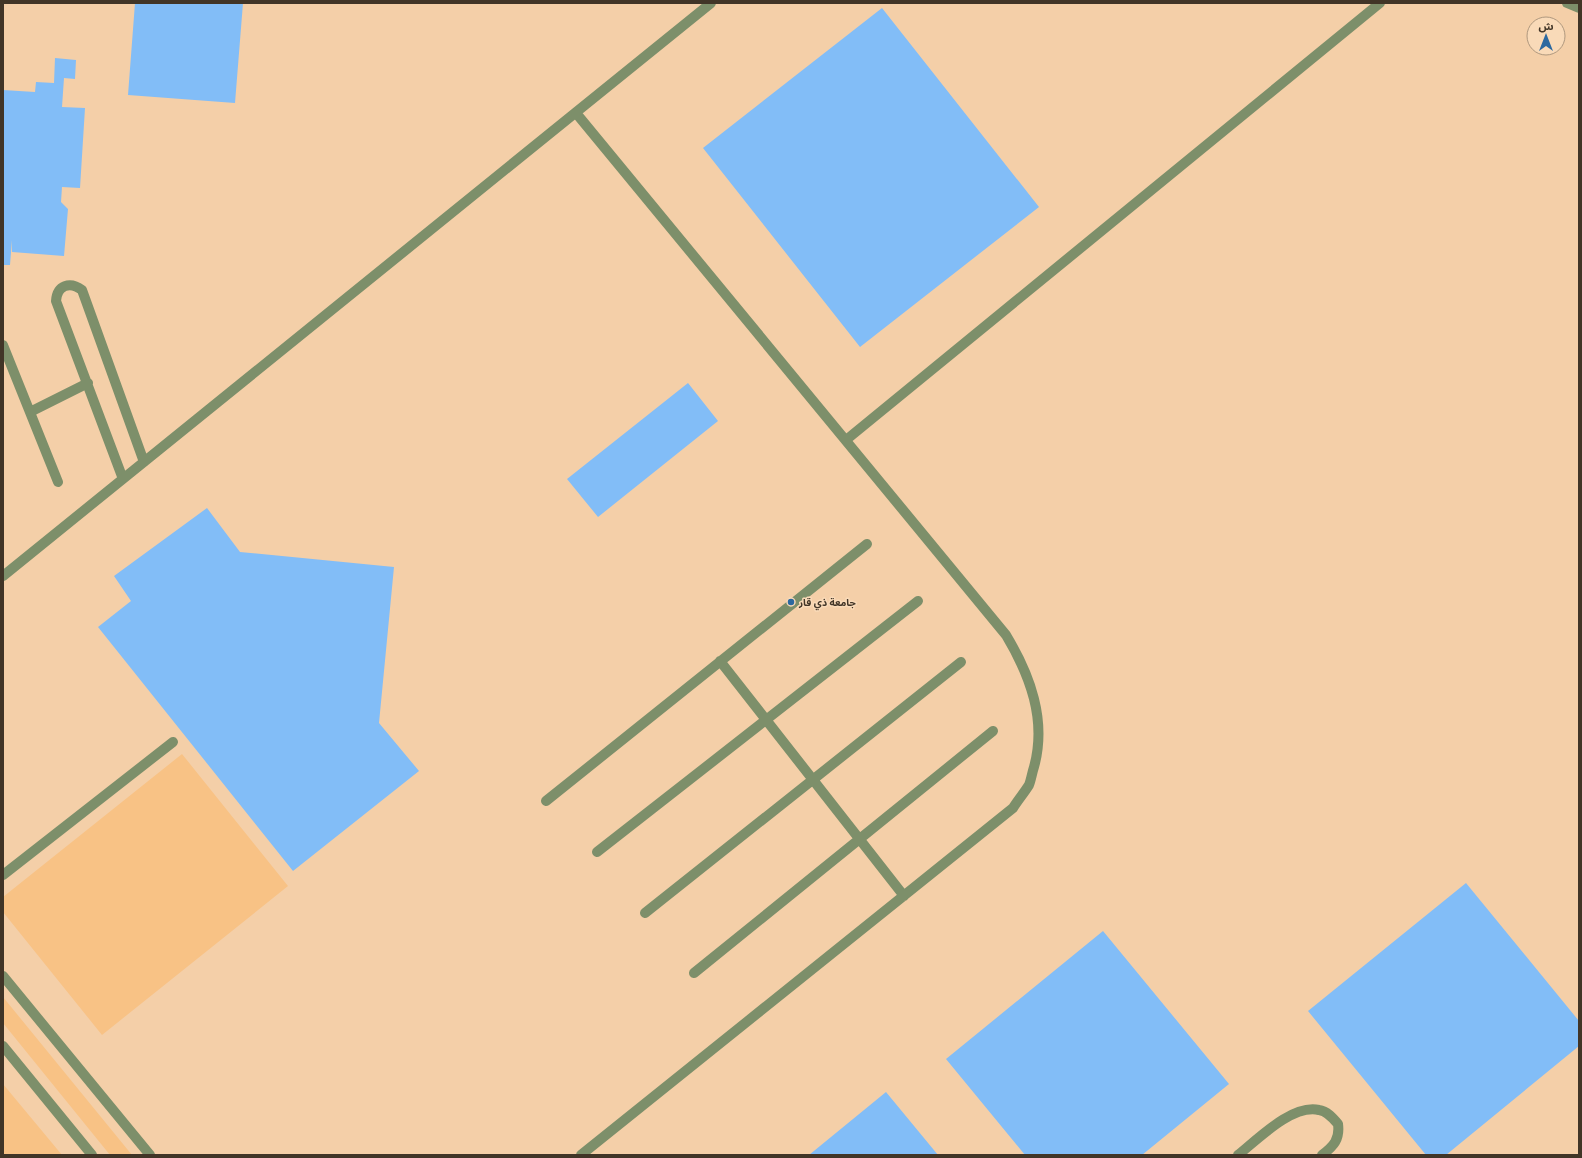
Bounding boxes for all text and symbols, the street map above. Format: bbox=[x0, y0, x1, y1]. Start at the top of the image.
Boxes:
north arrow bbox=[1526, 16, 1566, 56]
text: ش bbox=[1538, 19, 1554, 33]
place label: جامعة ذي قار bbox=[798, 596, 857, 611]
marker: جامعة ذي قار bbox=[786, 597, 796, 607]

